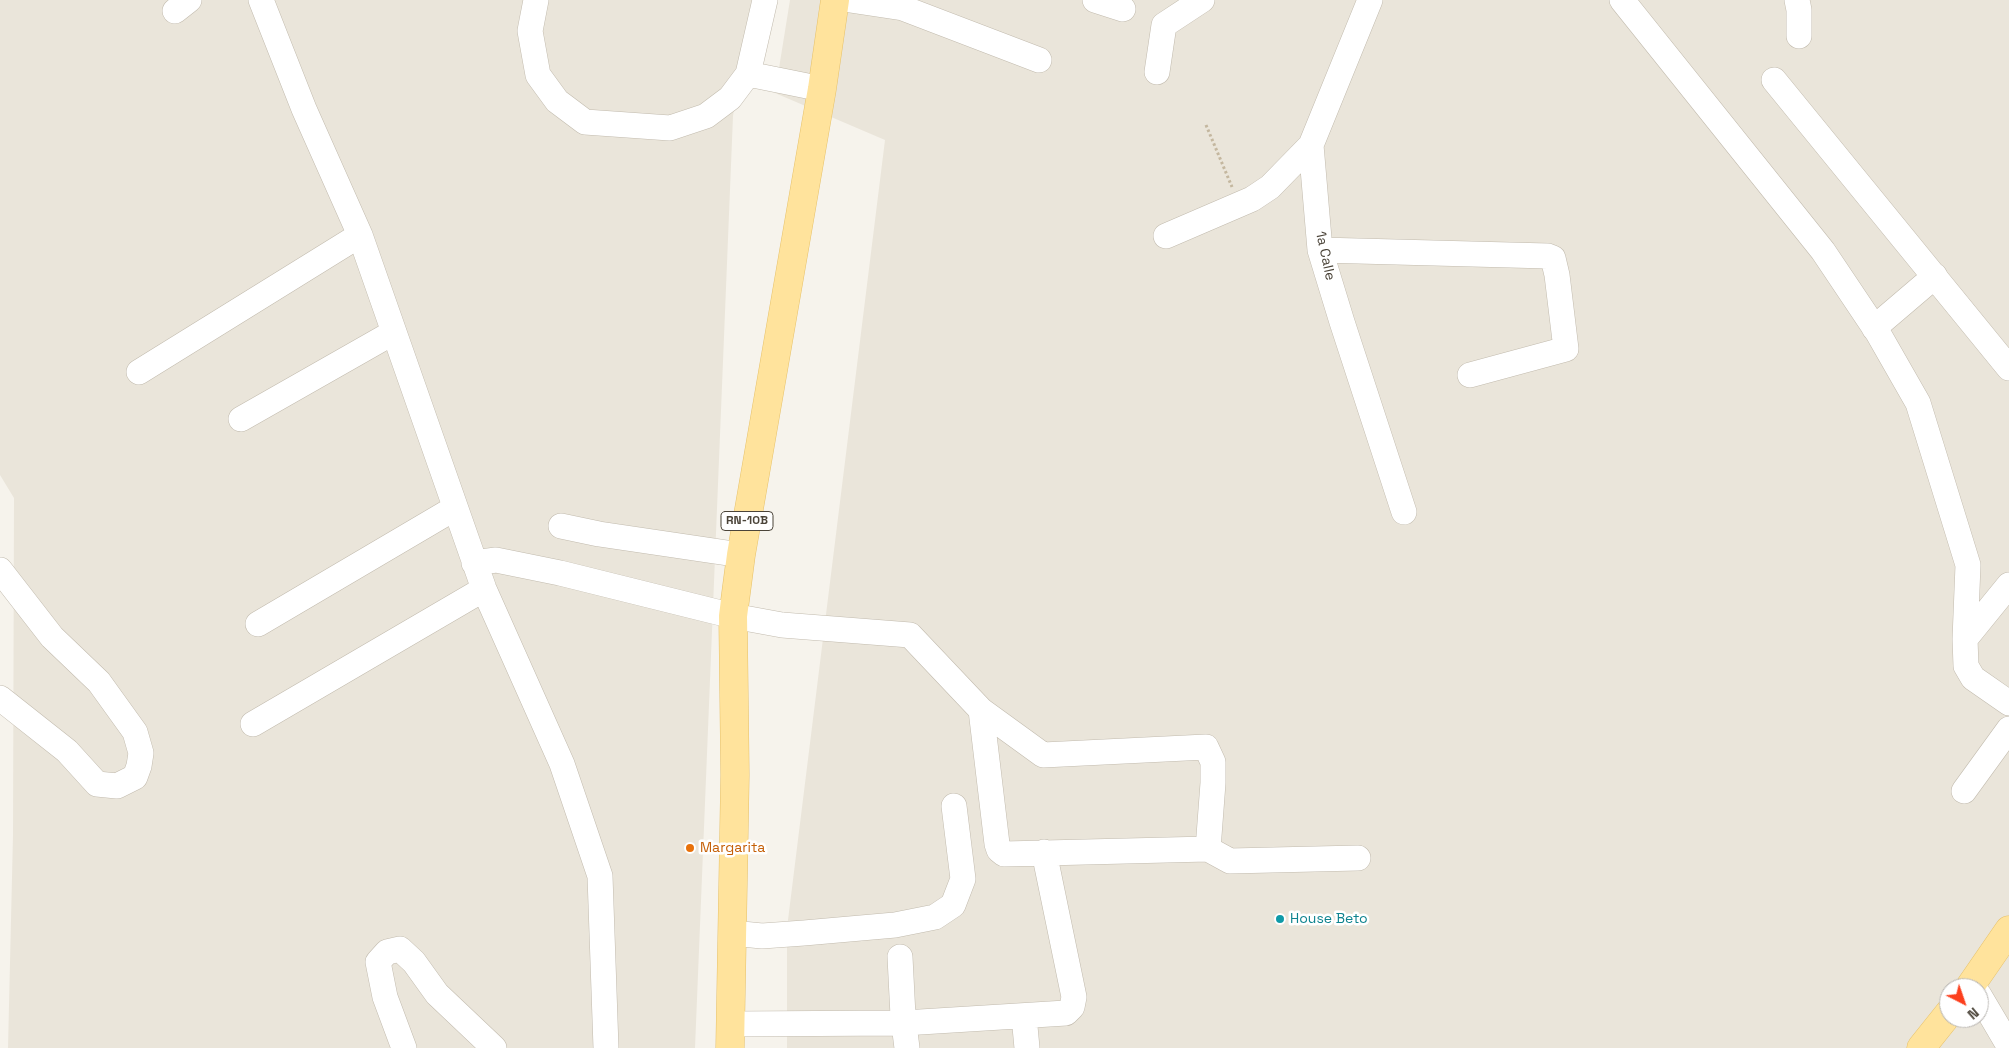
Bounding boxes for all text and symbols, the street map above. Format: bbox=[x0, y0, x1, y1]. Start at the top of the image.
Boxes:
street label: 1a Calle bbox=[1312, 230, 1338, 282]
road number: RN-10B bbox=[721, 512, 773, 530]
place label: Margarita bbox=[700, 840, 765, 856]
marker: Margarita bbox=[684, 842, 696, 854]
place label: House Beto bbox=[1290, 911, 1368, 927]
marker: House Beto bbox=[1274, 913, 1286, 925]
north arrow bbox=[1939, 978, 1989, 1028]
text: N bbox=[1964, 1004, 1983, 1023]

